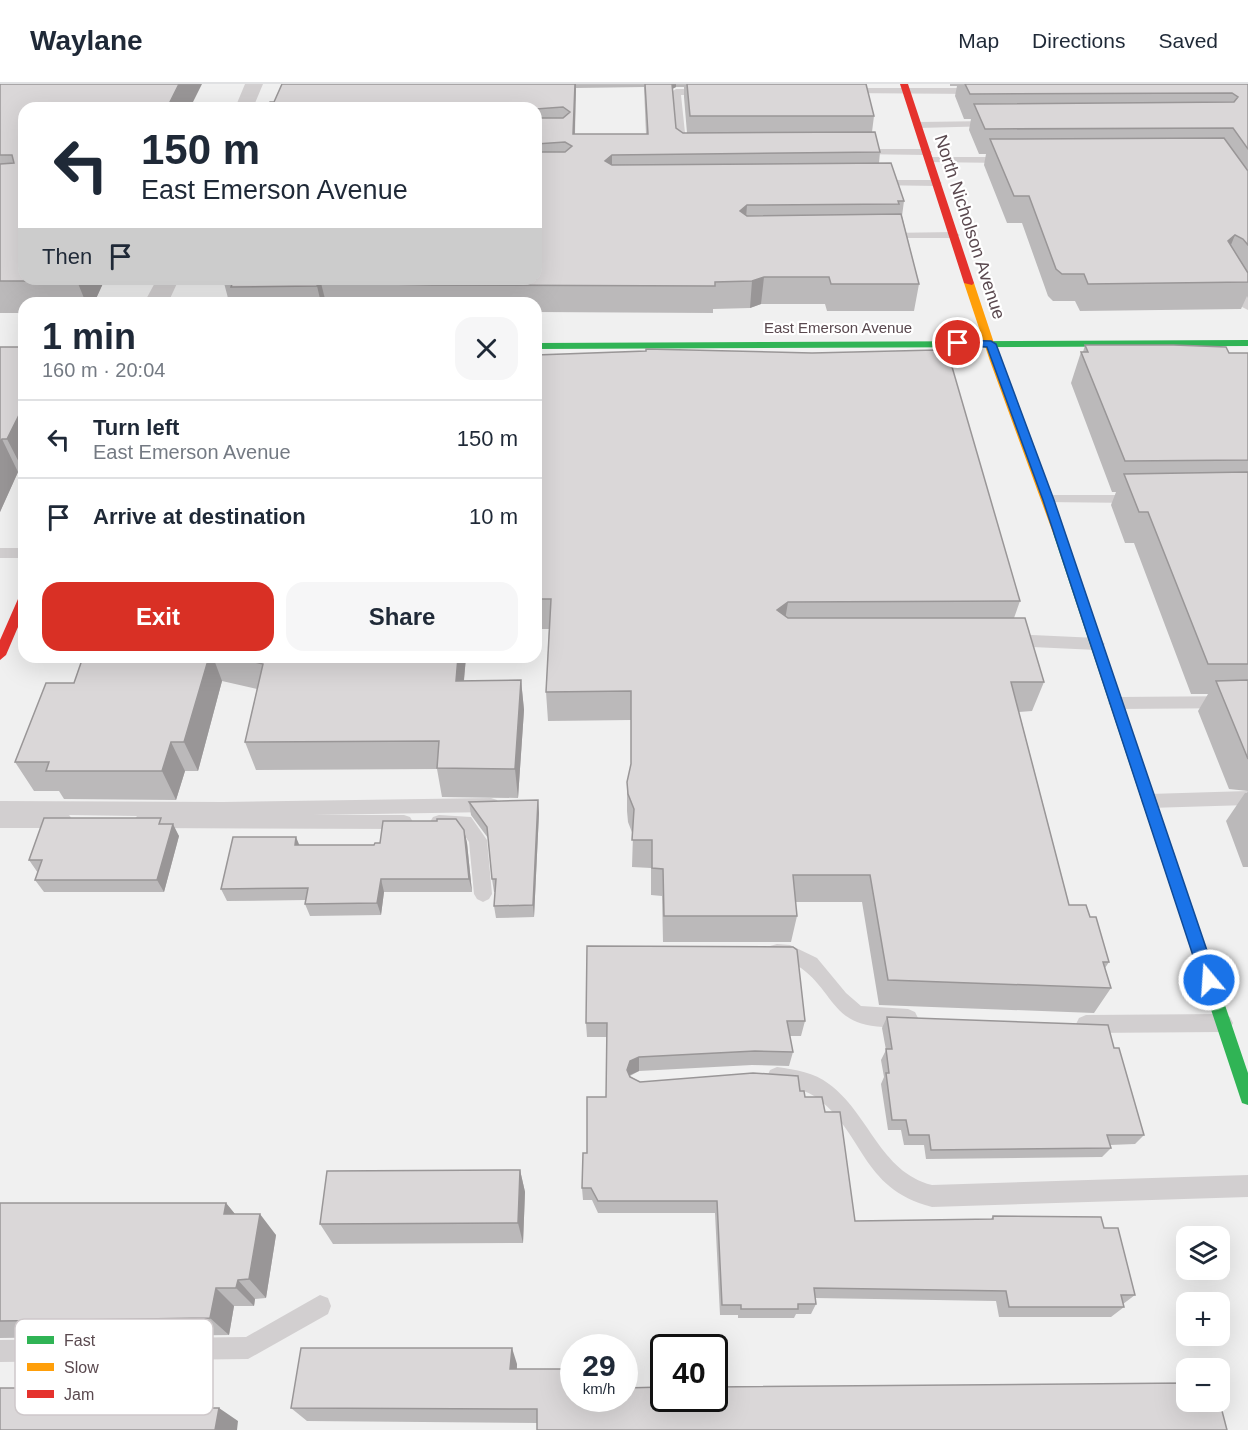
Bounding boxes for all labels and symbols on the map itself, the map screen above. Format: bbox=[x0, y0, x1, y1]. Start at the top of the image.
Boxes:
street label: North Nicholson Avenue bbox=[931, 132, 1009, 322]
pin bbox=[932, 317, 983, 368]
street label: East Emerson Avenue bbox=[764, 319, 912, 336]
position arrow bbox=[1177, 948, 1241, 1012]
legend bbox=[15, 1319, 213, 1415]
text: Fast bbox=[64, 1332, 96, 1349]
speed limit sign: 40 bbox=[650, 1334, 728, 1412]
text: Slow bbox=[64, 1359, 99, 1376]
text: Jam bbox=[64, 1386, 94, 1403]

